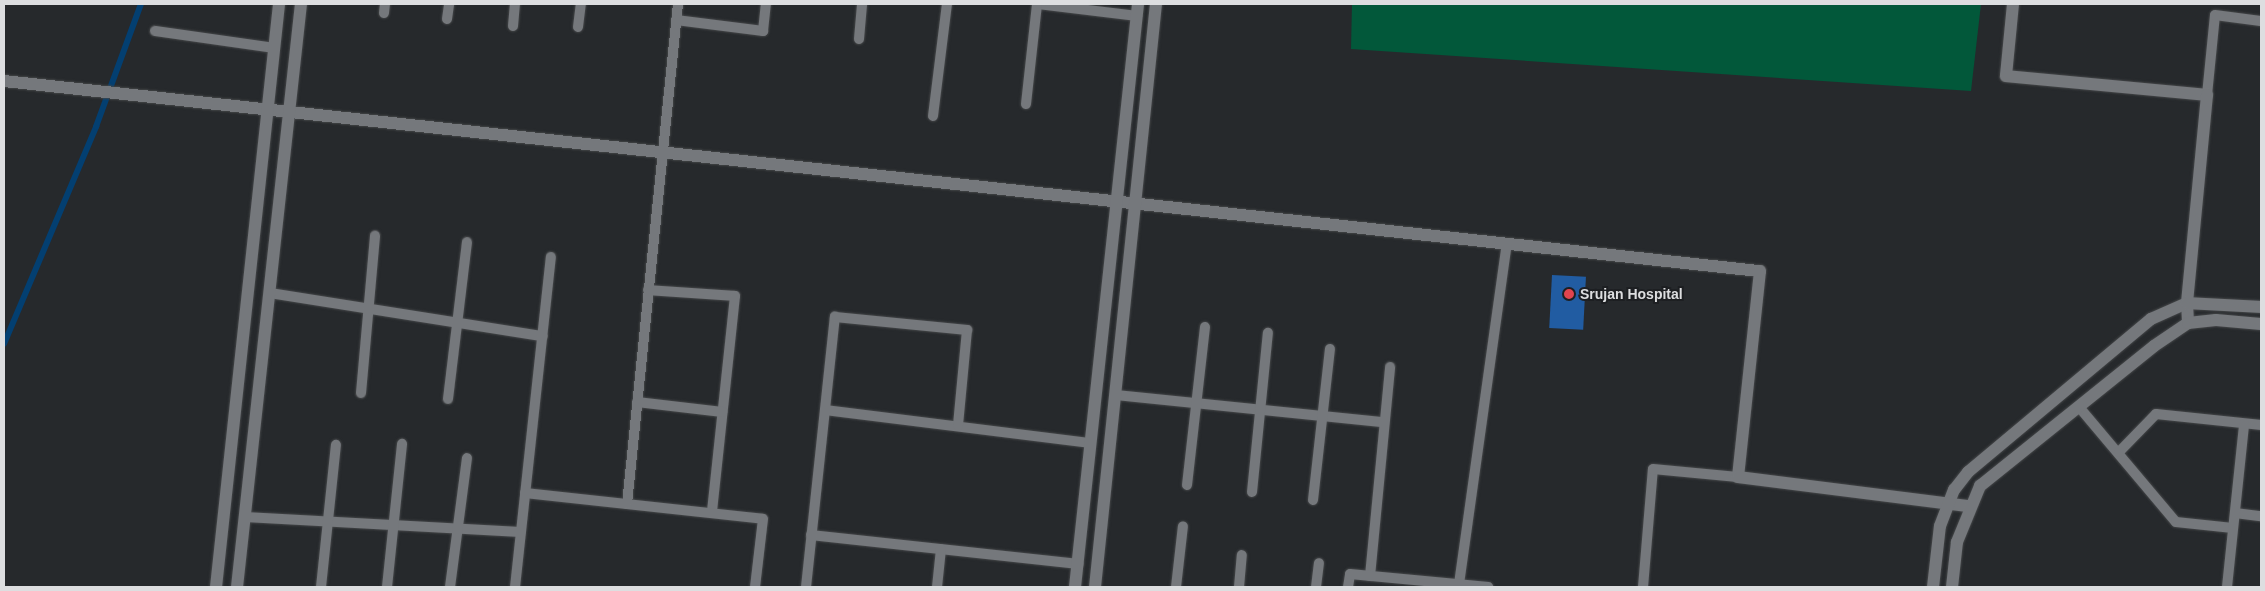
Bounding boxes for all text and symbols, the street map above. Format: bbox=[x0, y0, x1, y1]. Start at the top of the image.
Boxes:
place label: Srujan Hospital bbox=[1580, 286, 1683, 302]
marker: Srujan Hospital bbox=[1562, 287, 1576, 301]

